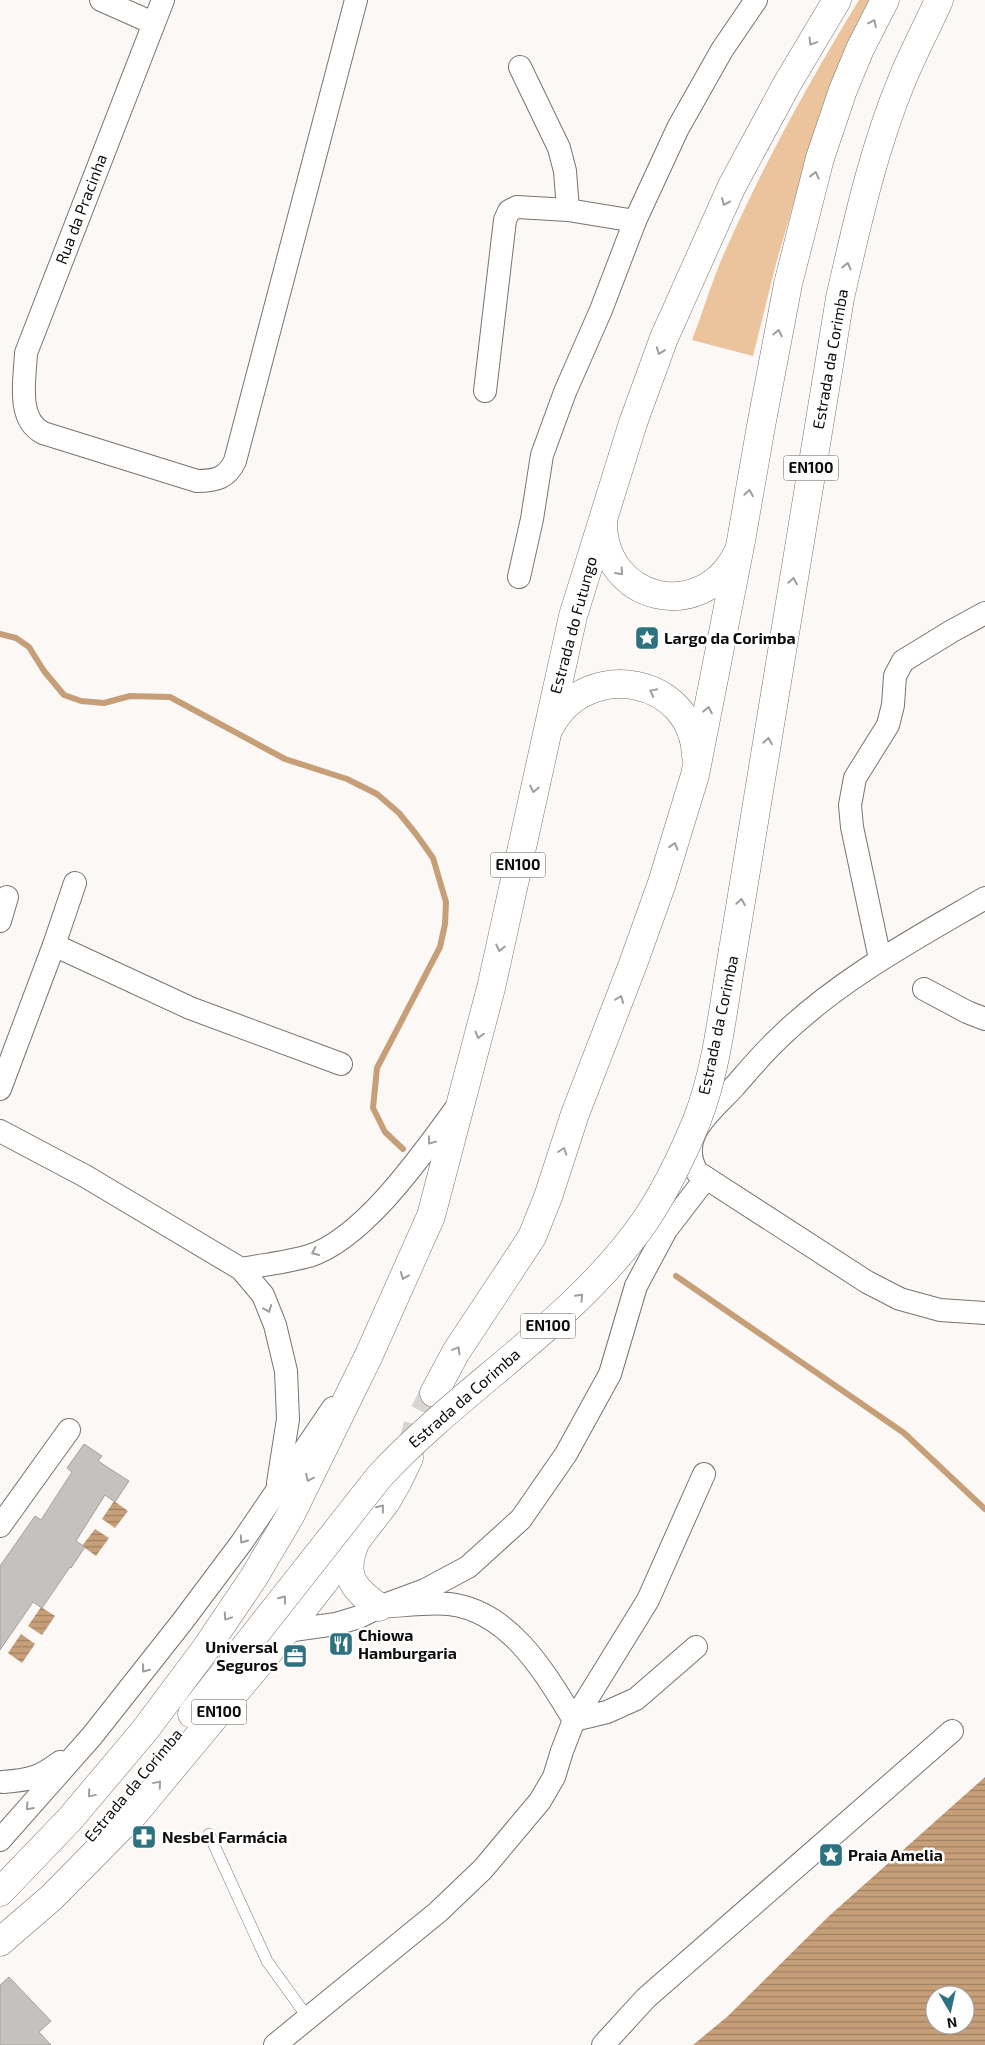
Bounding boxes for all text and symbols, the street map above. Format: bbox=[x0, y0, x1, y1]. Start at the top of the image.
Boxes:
one-way arrow bbox=[867, 19, 877, 28]
one-way arrow bbox=[808, 36, 818, 45]
street label: Rua da Pracinha bbox=[51, 151, 110, 267]
one-way arrow bbox=[809, 170, 820, 179]
one-way arrow bbox=[720, 197, 731, 206]
one-way arrow bbox=[841, 261, 852, 270]
street label: Estrada da Corimba bbox=[808, 287, 851, 430]
one-way arrow bbox=[773, 329, 783, 337]
one-way arrow bbox=[656, 346, 666, 354]
road number: EN100 bbox=[784, 456, 838, 480]
one-way arrow bbox=[744, 489, 754, 497]
street label: Estrada do Futungo bbox=[545, 554, 600, 696]
one-way arrow bbox=[614, 566, 623, 575]
one-way arrow bbox=[788, 576, 798, 585]
place icon: Largo da Corimba bbox=[634, 625, 660, 651]
place label: Largo da Corimba bbox=[664, 628, 796, 647]
one-way arrow bbox=[649, 687, 658, 698]
one-way arrow bbox=[702, 706, 713, 715]
one-way arrow bbox=[762, 737, 772, 746]
one-way arrow bbox=[529, 785, 540, 793]
one-way arrow bbox=[668, 842, 678, 850]
road number: EN100 bbox=[490, 852, 546, 878]
one-way arrow bbox=[735, 897, 745, 906]
one-way arrow bbox=[495, 943, 506, 952]
street label: Estrada da Corimba bbox=[693, 954, 742, 1096]
one-way arrow bbox=[614, 995, 624, 1004]
one-way arrow bbox=[474, 1031, 484, 1039]
one-way arrow bbox=[428, 1135, 437, 1145]
one-way arrow bbox=[557, 1147, 567, 1156]
one-way arrow bbox=[311, 1246, 320, 1257]
one-way arrow bbox=[400, 1271, 411, 1280]
one-way arrow bbox=[574, 1293, 583, 1302]
one-way arrow bbox=[262, 1304, 273, 1313]
road number: EN100 bbox=[520, 1314, 576, 1338]
street label: Estrada da Corimba bbox=[404, 1344, 523, 1451]
one-way arrow bbox=[451, 1346, 461, 1355]
one-way arrow bbox=[305, 1472, 315, 1481]
one-way arrow bbox=[375, 1505, 383, 1514]
one-way arrow bbox=[240, 1534, 249, 1544]
one-way arrow bbox=[278, 1596, 286, 1605]
one-way arrow bbox=[224, 1611, 233, 1621]
place label: Chiowa Hamburgaria bbox=[358, 1625, 457, 1662]
restaurant icon: Chiowa Hamburgaria bbox=[328, 1631, 354, 1657]
place label: Universal Seguros bbox=[205, 1637, 279, 1674]
office icon: Universal Seguros bbox=[282, 1643, 308, 1669]
one-way arrow bbox=[142, 1663, 150, 1672]
road number: EN100 bbox=[192, 1700, 246, 1724]
street label: Estrada da Corimba bbox=[80, 1724, 186, 1845]
one-way arrow bbox=[153, 1781, 162, 1790]
one-way arrow bbox=[88, 1788, 97, 1797]
one-way arrow bbox=[26, 1802, 35, 1811]
pharmacy icon: Nesbel Farmácia bbox=[131, 1824, 157, 1850]
place label: Nesbel Farmácia bbox=[162, 1827, 287, 1846]
place icon: Praia Amelia bbox=[818, 1842, 844, 1868]
place label: Praia Amelia bbox=[848, 1845, 943, 1864]
north arrow bbox=[925, 1985, 975, 2035]
text: N bbox=[946, 2014, 958, 2033]

